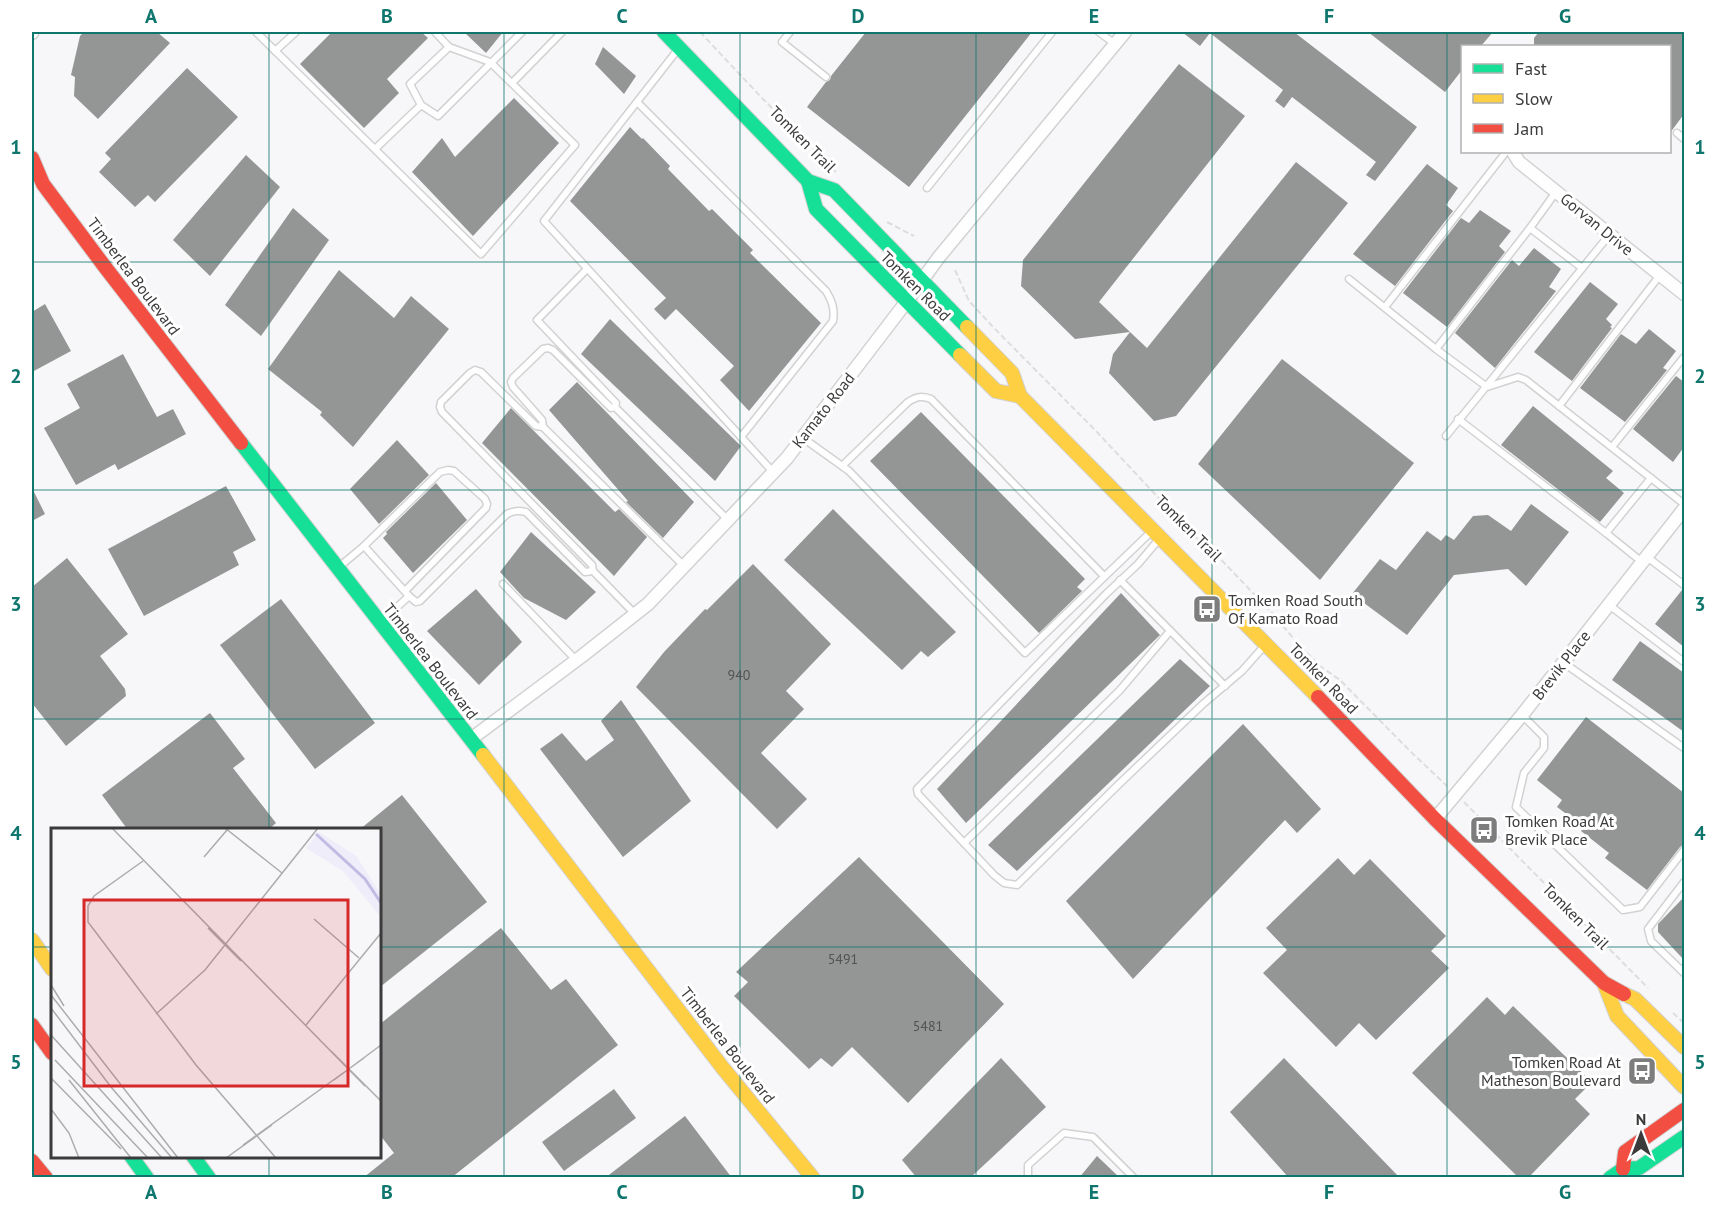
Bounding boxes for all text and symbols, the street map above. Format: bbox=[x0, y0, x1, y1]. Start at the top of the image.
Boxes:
text: A bbox=[145, 3, 158, 29]
text: B bbox=[381, 3, 393, 29]
text: C bbox=[616, 3, 628, 29]
text: D bbox=[852, 3, 865, 29]
text: E bbox=[1089, 3, 1099, 29]
text: F bbox=[1324, 3, 1334, 29]
text: G bbox=[1559, 3, 1571, 29]
legend bbox=[1461, 45, 1671, 153]
text: Fast bbox=[1515, 57, 1547, 80]
text: Slow bbox=[1515, 87, 1553, 110]
street label: Tomken Trail bbox=[765, 101, 841, 177]
text: Jam bbox=[1514, 117, 1544, 140]
text: 1 bbox=[10, 134, 22, 160]
text: 1 bbox=[1694, 134, 1706, 160]
street label: Gorvan Drive bbox=[1556, 188, 1638, 260]
street label: Timberlea Boulevard bbox=[83, 213, 185, 339]
street label: Tomken Road bbox=[877, 247, 955, 325]
text: 2 bbox=[10, 363, 22, 389]
text: 2 bbox=[1694, 363, 1706, 389]
street label: Kamato Road bbox=[787, 368, 859, 452]
street label: Tomken Trail bbox=[1151, 490, 1227, 566]
place label: Tomken Road South Of Kamato Road bbox=[1228, 590, 1363, 628]
text: 3 bbox=[10, 591, 22, 617]
text: 3 bbox=[1694, 591, 1706, 617]
bus stop icon: Tomken Road South Of Kamato Road bbox=[1191, 593, 1223, 625]
street label: Timberlea Boulevard bbox=[379, 599, 483, 723]
street label: Brevik Place bbox=[1528, 626, 1594, 704]
street label: Tomken Road bbox=[1285, 638, 1363, 718]
house number: 940 bbox=[728, 666, 751, 684]
place label: Tomken Road At Brevik Place bbox=[1505, 811, 1615, 849]
bus stop icon: Tomken Road At Brevik Place bbox=[1468, 814, 1500, 846]
text: 4 bbox=[10, 820, 22, 846]
text: 4 bbox=[1694, 820, 1706, 846]
inset map bbox=[51, 828, 381, 1158]
street label: Tomken Trail bbox=[1538, 878, 1614, 954]
house number: 5491 bbox=[828, 950, 858, 968]
street label: Timberlea Boulevard bbox=[676, 983, 780, 1107]
house number: 5481 bbox=[913, 1017, 943, 1035]
text: 5 bbox=[10, 1049, 22, 1075]
text: 5 bbox=[1694, 1049, 1706, 1075]
place label: Tomken Road At Matheson Boulevard bbox=[1481, 1052, 1622, 1090]
bus stop icon: Tomken Road At Matheson Boulevard bbox=[1626, 1055, 1658, 1087]
north arrow bbox=[1611, 1104, 1671, 1164]
text: N bbox=[1636, 1109, 1646, 1129]
text: A bbox=[145, 1179, 158, 1205]
text: B bbox=[381, 1179, 393, 1205]
text: C bbox=[616, 1179, 628, 1205]
text: D bbox=[852, 1179, 865, 1205]
text: E bbox=[1089, 1179, 1099, 1205]
text: F bbox=[1324, 1179, 1334, 1205]
text: G bbox=[1559, 1179, 1571, 1205]

